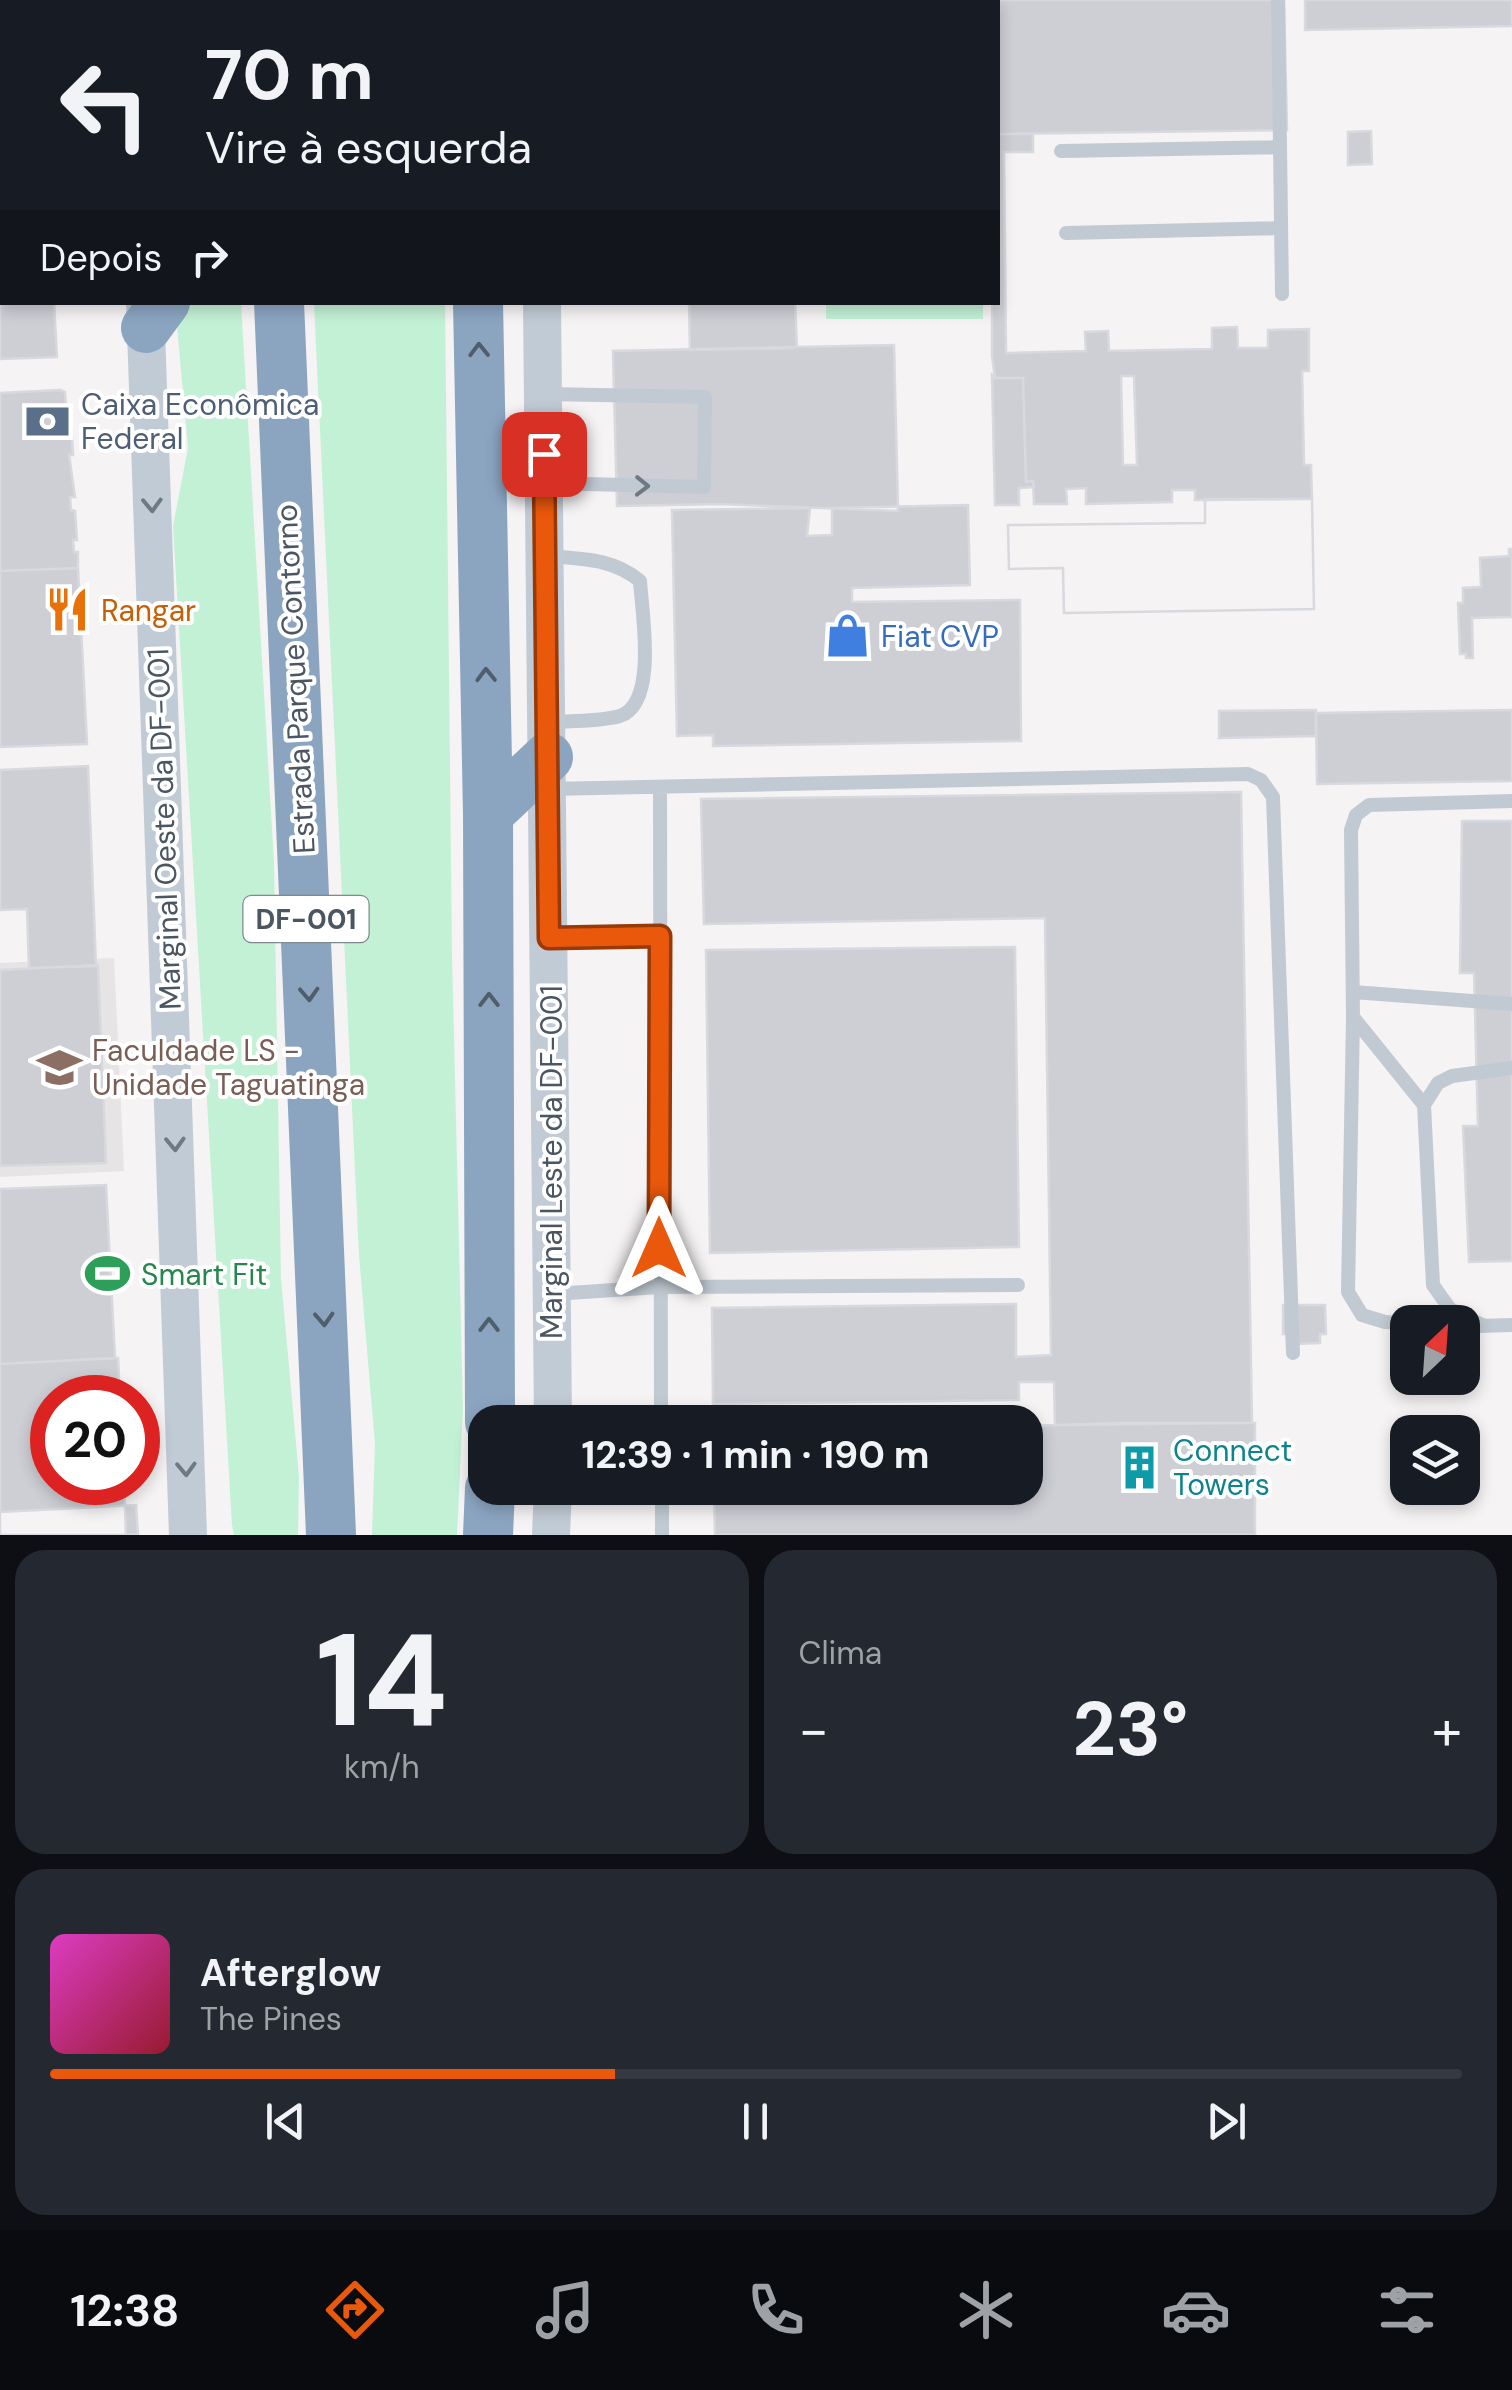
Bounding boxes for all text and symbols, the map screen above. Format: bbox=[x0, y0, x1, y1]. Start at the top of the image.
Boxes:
text: 70 m bbox=[205, 30, 374, 121]
icon: left bbox=[40, 40, 170, 170]
text: Vire à esquerda bbox=[205, 118, 532, 177]
icon: right bbox=[182, 230, 237, 285]
text: Depois bbox=[40, 233, 162, 283]
one-way arrow bbox=[468, 342, 489, 358]
place label: Caixa Econômica Federal bbox=[81, 385, 319, 458]
bank icon: Caixa Econômica Federal bbox=[24, 397, 72, 445]
pin bbox=[502, 412, 587, 497]
icon: arrive bbox=[517, 427, 572, 482]
one-way arrow bbox=[634, 475, 650, 496]
one-way arrow bbox=[141, 497, 162, 513]
street label: Estrada Parque Contorno bbox=[266, 503, 324, 855]
restaurant icon: Rangar bbox=[44, 586, 92, 634]
place label: Rangar bbox=[101, 591, 196, 630]
shop icon: Fiat CVP bbox=[824, 612, 872, 660]
place label: Fiat CVP bbox=[881, 617, 999, 656]
street label: Marginal Oeste da DF-001 bbox=[138, 647, 190, 1011]
one-way arrow bbox=[475, 667, 496, 683]
road number: DF-001 bbox=[244, 896, 368, 942]
street label: Marginal Leste da DF-001 bbox=[532, 985, 571, 1339]
one-way arrow bbox=[299, 987, 320, 1003]
one-way arrow bbox=[478, 992, 500, 1008]
place label: Faculdade LS - Unidade Taguatinga bbox=[92, 1031, 365, 1104]
school or university icon: Faculdade LS - Unidade Taguatinga bbox=[35, 1043, 83, 1091]
one-way arrow bbox=[164, 1137, 185, 1153]
position arrow bbox=[607, 1196, 711, 1300]
sports icon: Smart Fit bbox=[84, 1250, 132, 1298]
place label: Smart Fit bbox=[141, 1255, 267, 1294]
north arrow bbox=[1390, 1305, 1480, 1395]
map controls bbox=[1390, 1305, 1480, 1505]
one-way arrow bbox=[313, 1311, 334, 1327]
one-way arrow bbox=[478, 1317, 500, 1332]
speed limit sign: 20 bbox=[30, 1375, 160, 1505]
button: layers bbox=[1390, 1415, 1480, 1505]
text: 12:39 · 1 min · 190 m bbox=[581, 1430, 930, 1480]
place label: Connect Towers bbox=[1173, 1431, 1292, 1504]
building icon: Connect Towers bbox=[1116, 1443, 1164, 1491]
one-way arrow bbox=[175, 1462, 196, 1478]
text: 14 bbox=[316, 1596, 448, 1765]
text: Clima bbox=[799, 1632, 882, 1674]
text: 23° bbox=[1072, 1681, 1188, 1778]
text: − bbox=[799, 1694, 829, 1766]
text: + bbox=[1432, 1694, 1462, 1766]
text: km/h bbox=[344, 1746, 420, 1788]
text: Afterglow bbox=[200, 1948, 381, 1998]
text: The Pines bbox=[200, 1998, 342, 2040]
icon: previous bbox=[258, 2094, 313, 2149]
icon: pause bbox=[728, 2094, 783, 2149]
icon: next bbox=[1199, 2094, 1254, 2149]
icon: directions bbox=[320, 2275, 390, 2345]
icon: music bbox=[530, 2275, 600, 2345]
icon: phone bbox=[741, 2275, 811, 2345]
icon: climate bbox=[951, 2275, 1021, 2345]
icon: car bbox=[1161, 2275, 1231, 2345]
icon: filters bbox=[1372, 2275, 1442, 2345]
text: 12:38 bbox=[70, 2281, 180, 2340]

